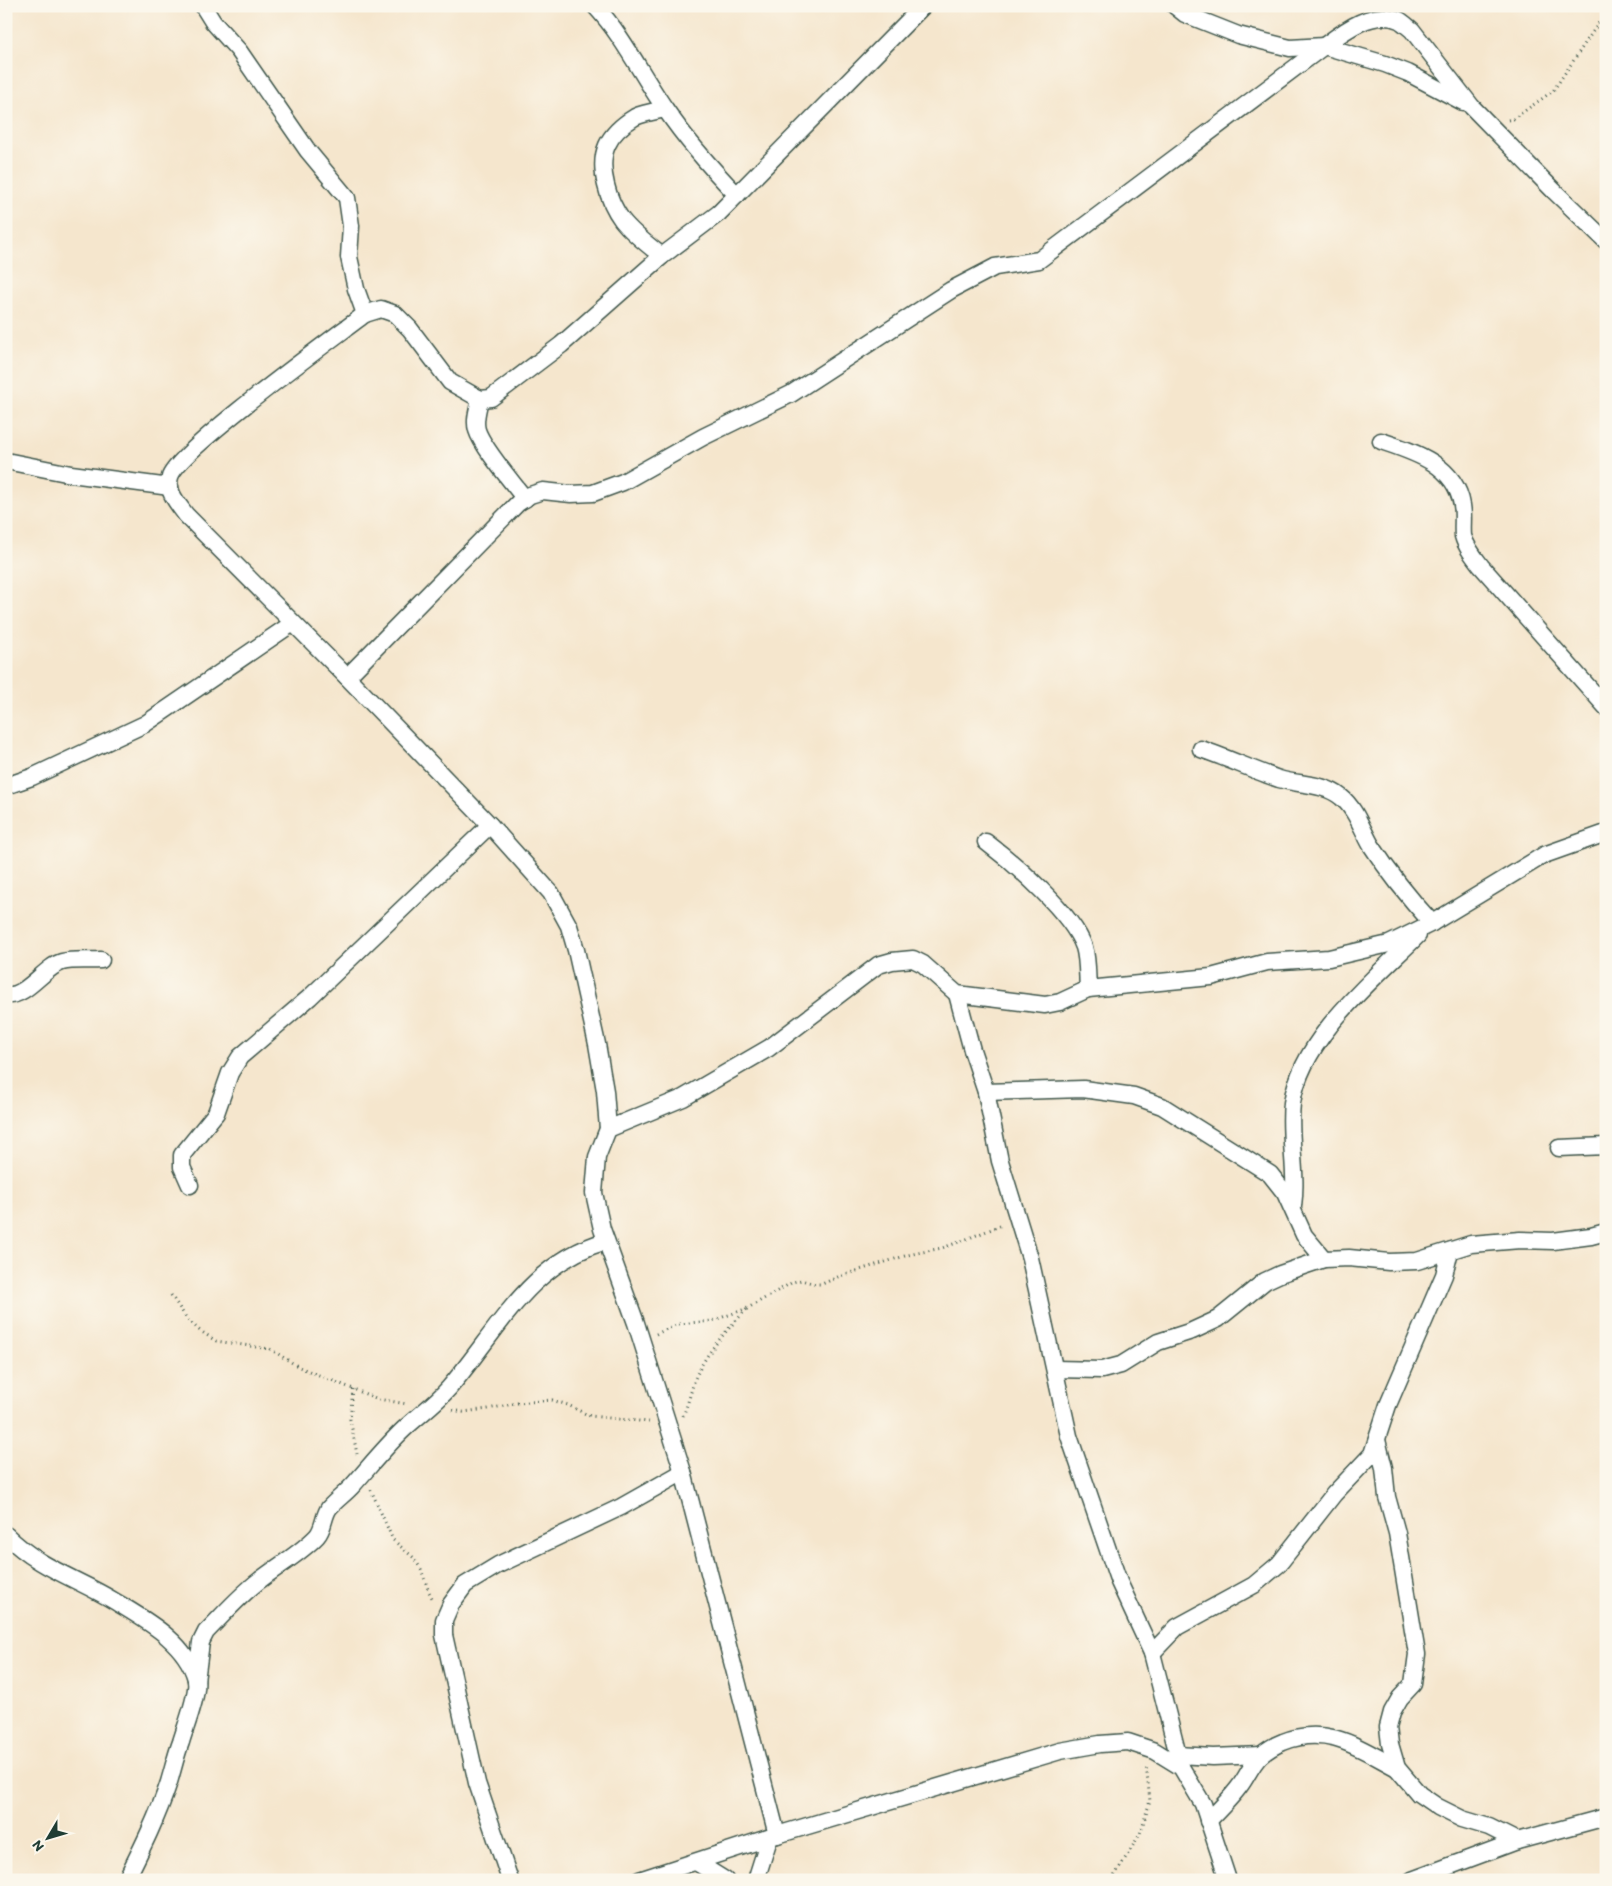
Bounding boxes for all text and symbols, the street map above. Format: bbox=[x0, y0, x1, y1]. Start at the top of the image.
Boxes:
north arrow bbox=[22, 1814, 72, 1864]
text: N bbox=[29, 1837, 48, 1855]

